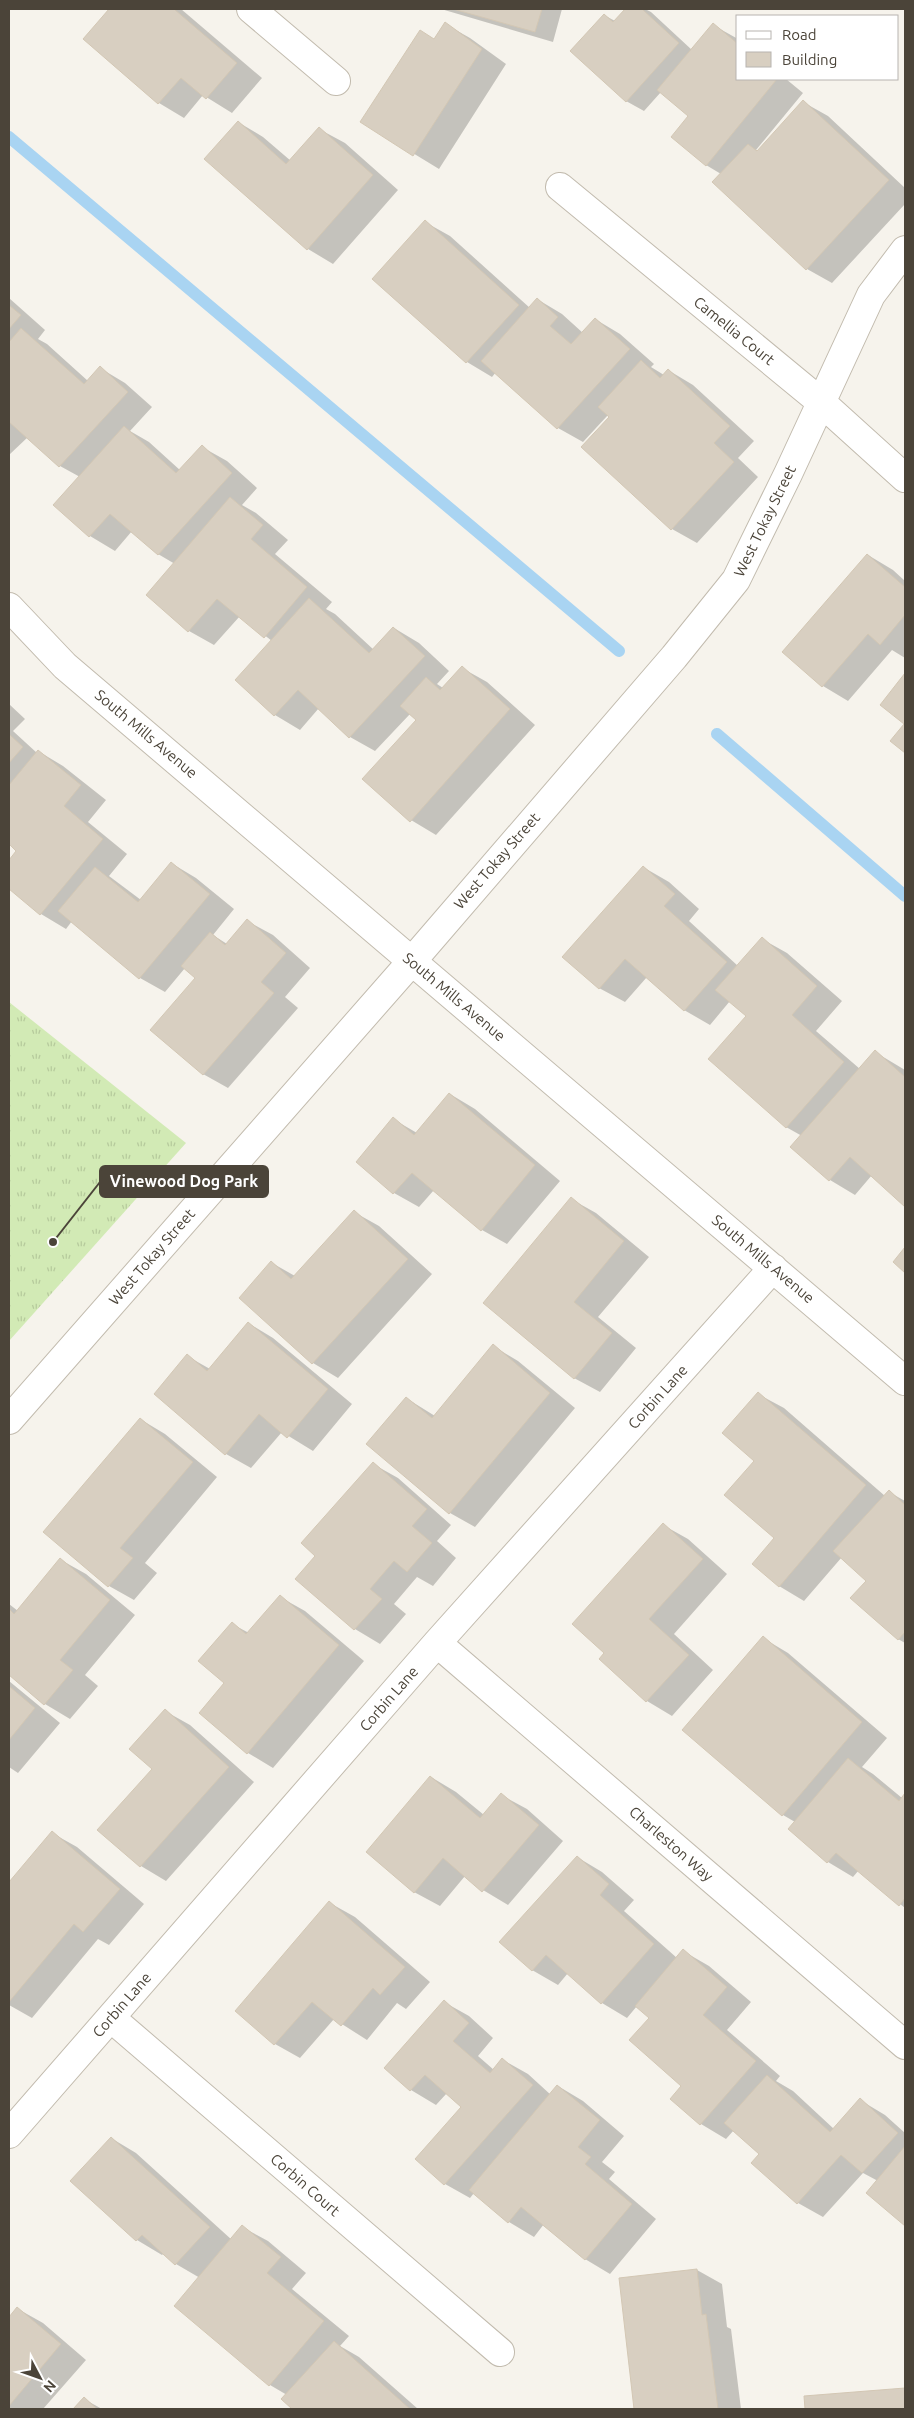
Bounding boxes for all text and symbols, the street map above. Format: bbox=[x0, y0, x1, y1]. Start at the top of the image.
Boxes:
legend bbox=[736, 15, 899, 80]
text: Road bbox=[782, 26, 817, 43]
text: Building bbox=[782, 51, 837, 68]
street label: Camellia Court bbox=[691, 293, 778, 368]
street label: West Tokay Street bbox=[730, 462, 799, 579]
street label: South Mills Avenue bbox=[92, 686, 201, 781]
street label: West Tokay Street bbox=[450, 809, 543, 912]
street label: South Mills Avenue bbox=[400, 949, 509, 1044]
callout: Vinewood Dog Park bbox=[100, 1166, 268, 1197]
text: Vinewood Dog Park bbox=[110, 1172, 258, 1190]
street label: West Tokay Street bbox=[105, 1205, 198, 1308]
street label: South Mills Avenue bbox=[709, 1211, 818, 1306]
street label: Corbin Lane bbox=[624, 1361, 691, 1432]
street label: Corbin Lane bbox=[356, 1663, 421, 1735]
street label: Charleston Way bbox=[626, 1803, 717, 1884]
street label: Corbin Lane bbox=[89, 1969, 154, 2041]
street label: Corbin Court bbox=[267, 2150, 343, 2219]
north arrow bbox=[15, 2353, 65, 2403]
text: N bbox=[40, 2377, 59, 2396]

